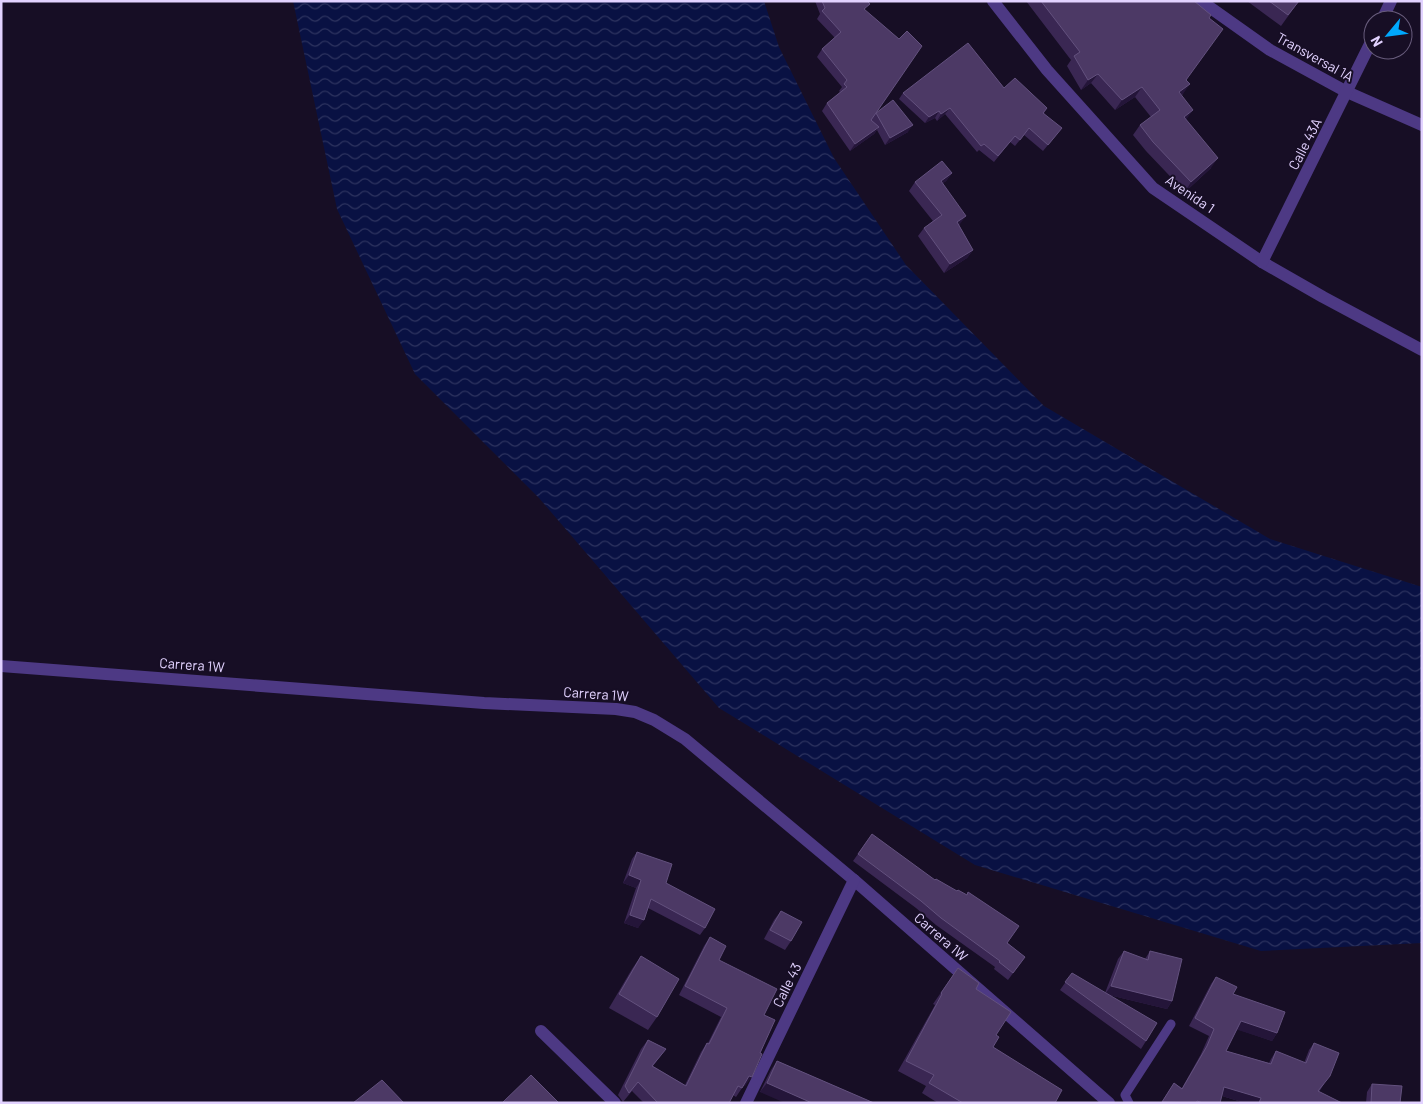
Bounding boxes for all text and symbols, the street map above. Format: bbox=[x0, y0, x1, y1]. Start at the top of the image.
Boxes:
north arrow bbox=[1363, 10, 1413, 60]
street label: Transversal 1A bbox=[1274, 28, 1357, 85]
text: N bbox=[1367, 33, 1386, 50]
street label: Calle 43A bbox=[1284, 115, 1325, 172]
street label: Avenida 1 bbox=[1162, 171, 1218, 216]
street label: Carrera 1W bbox=[159, 654, 225, 675]
street label: Carrera 1W bbox=[563, 683, 629, 704]
street label: Carrera 1W bbox=[911, 909, 972, 964]
street label: Calle 43 bbox=[769, 960, 805, 1010]

